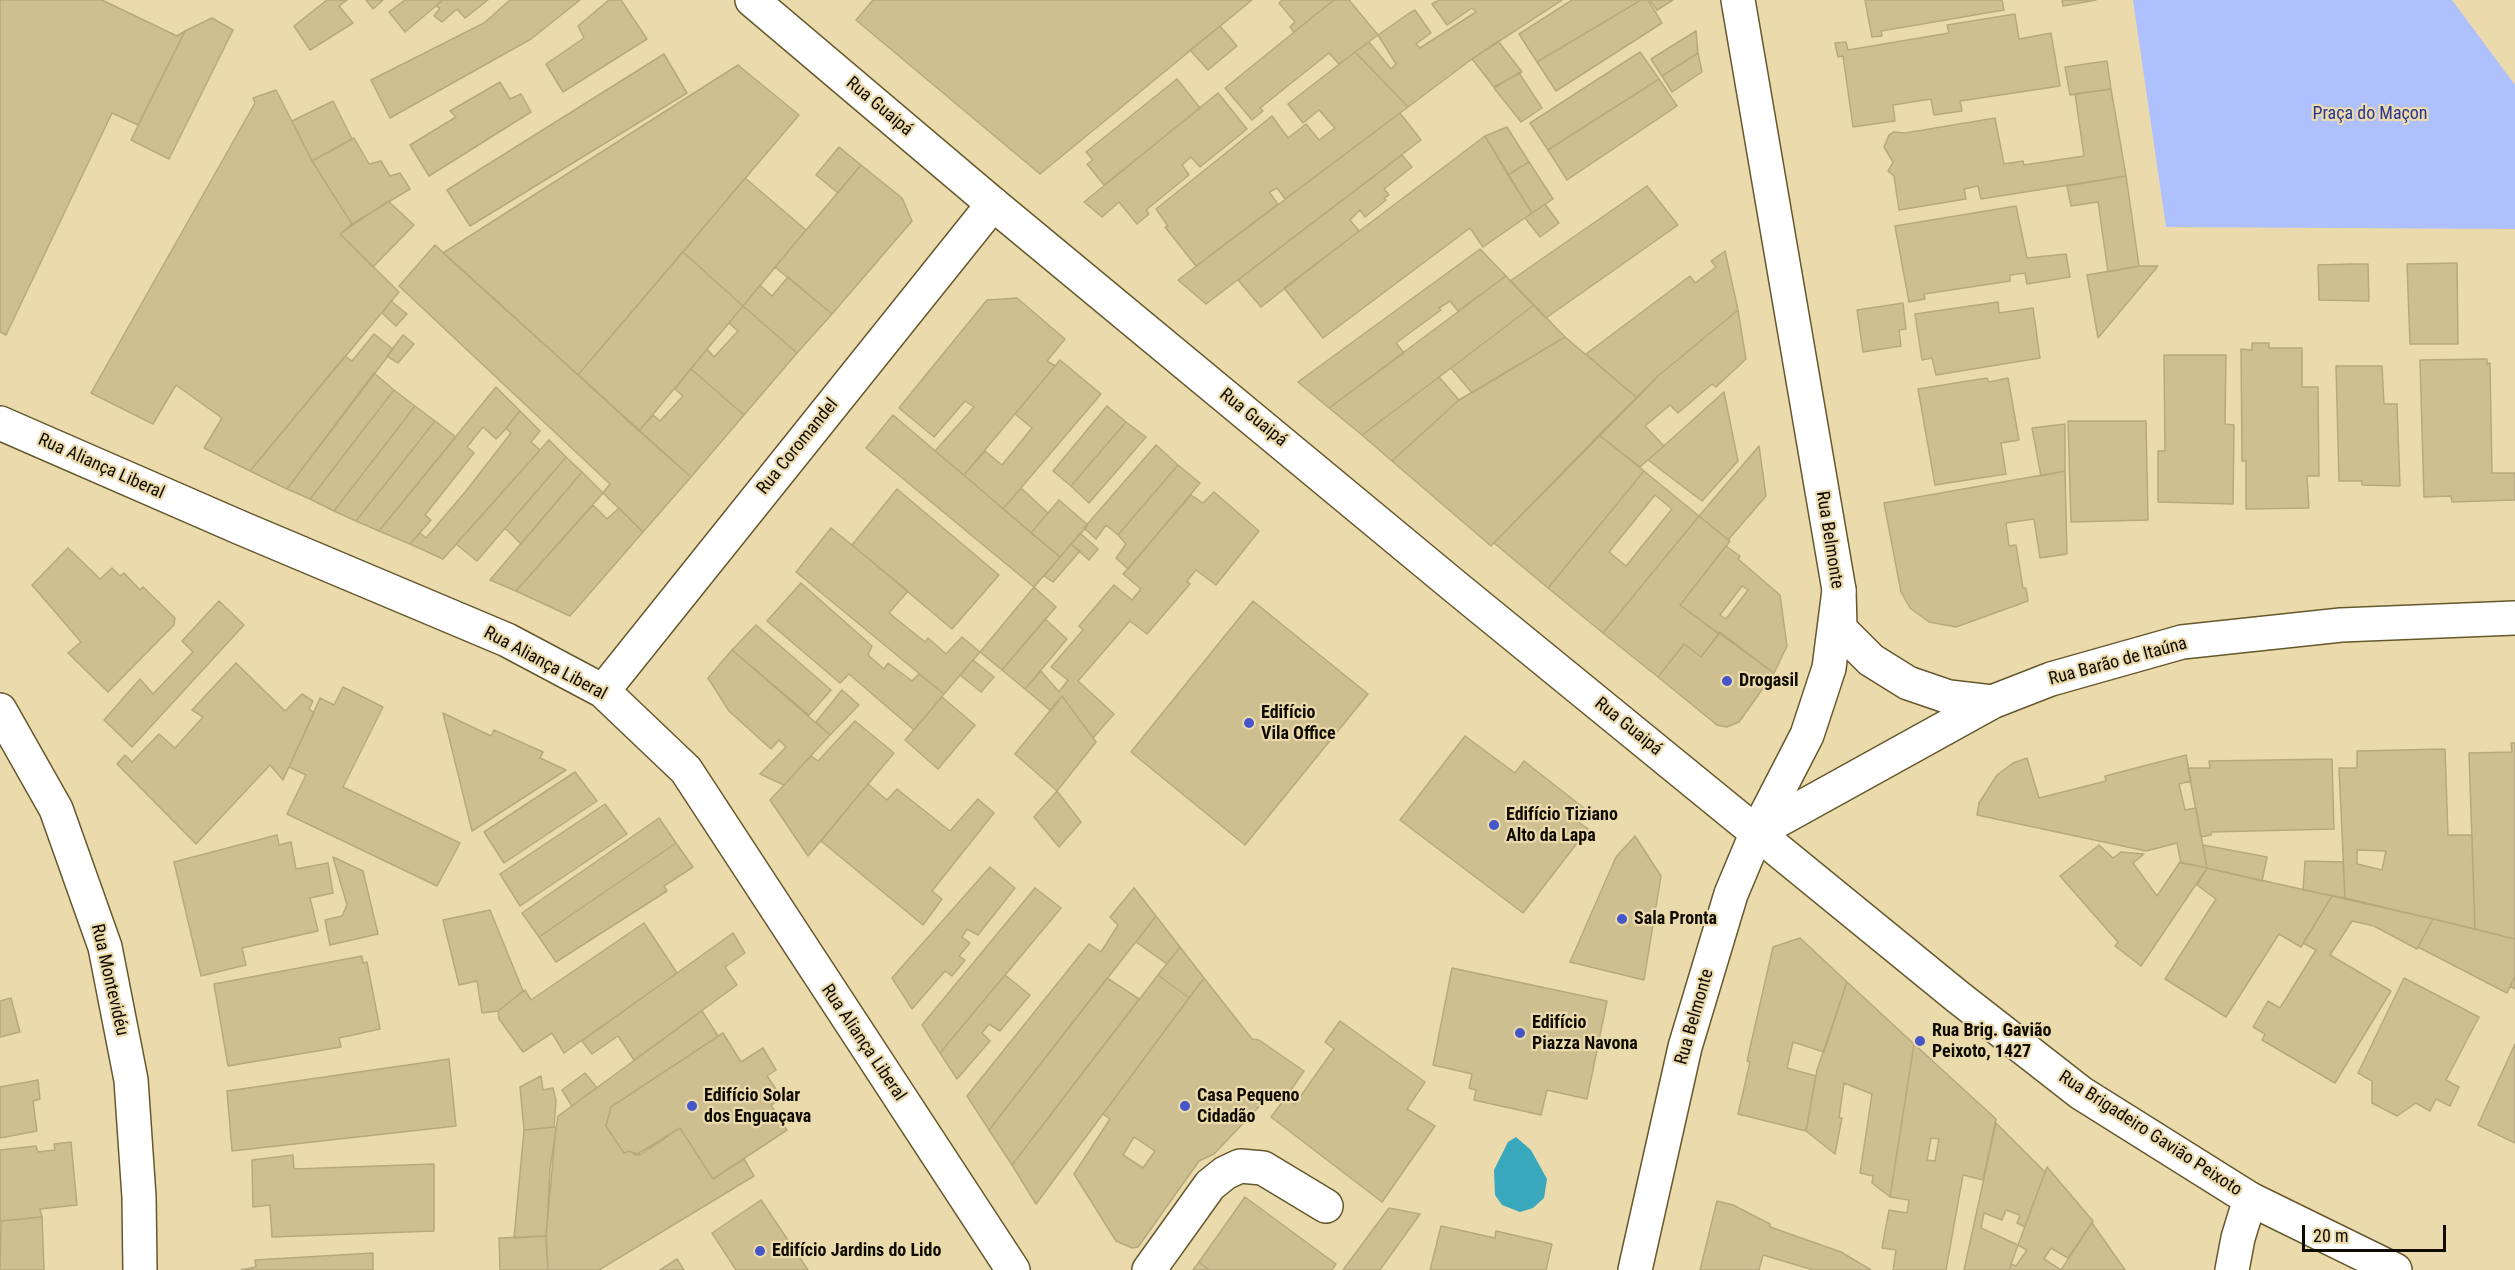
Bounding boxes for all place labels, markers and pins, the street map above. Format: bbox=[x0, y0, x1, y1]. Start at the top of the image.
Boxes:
place label: Drogasil bbox=[1739, 670, 1799, 692]
marker: Drogasil bbox=[1720, 674, 1734, 688]
place label: Edifício Vila Office bbox=[1261, 702, 1336, 744]
marker: Edifício Vila Office bbox=[1242, 716, 1256, 730]
place label: Edifício Tiziano Alto da Lapa bbox=[1506, 804, 1618, 846]
marker: Edifício Tiziano Alto da Lapa bbox=[1487, 818, 1501, 832]
place label: Sala Pronta bbox=[1634, 908, 1717, 930]
marker: Sala Pronta bbox=[1615, 912, 1629, 926]
place label: Edifício Piazza Navona bbox=[1532, 1012, 1638, 1054]
place label: Rua Brig. Gavião Peixoto, 1427 bbox=[1932, 1020, 2051, 1062]
marker: Edifício Piazza Navona bbox=[1513, 1026, 1527, 1040]
marker: Rua Brig. Gavião Peixoto, 1427 bbox=[1913, 1034, 1927, 1048]
place label: Edifício Solar dos Enguaçava bbox=[704, 1085, 811, 1128]
place label: Casa Pequeno Cidadão bbox=[1197, 1085, 1299, 1128]
marker: Edifício Solar dos Enguaçava bbox=[685, 1099, 699, 1113]
marker: Casa Pequeno Cidadão bbox=[1178, 1099, 1192, 1113]
place label: Edifício Jardins do Lido bbox=[772, 1240, 941, 1262]
marker: Edifício Jardins do Lido bbox=[753, 1244, 767, 1258]

